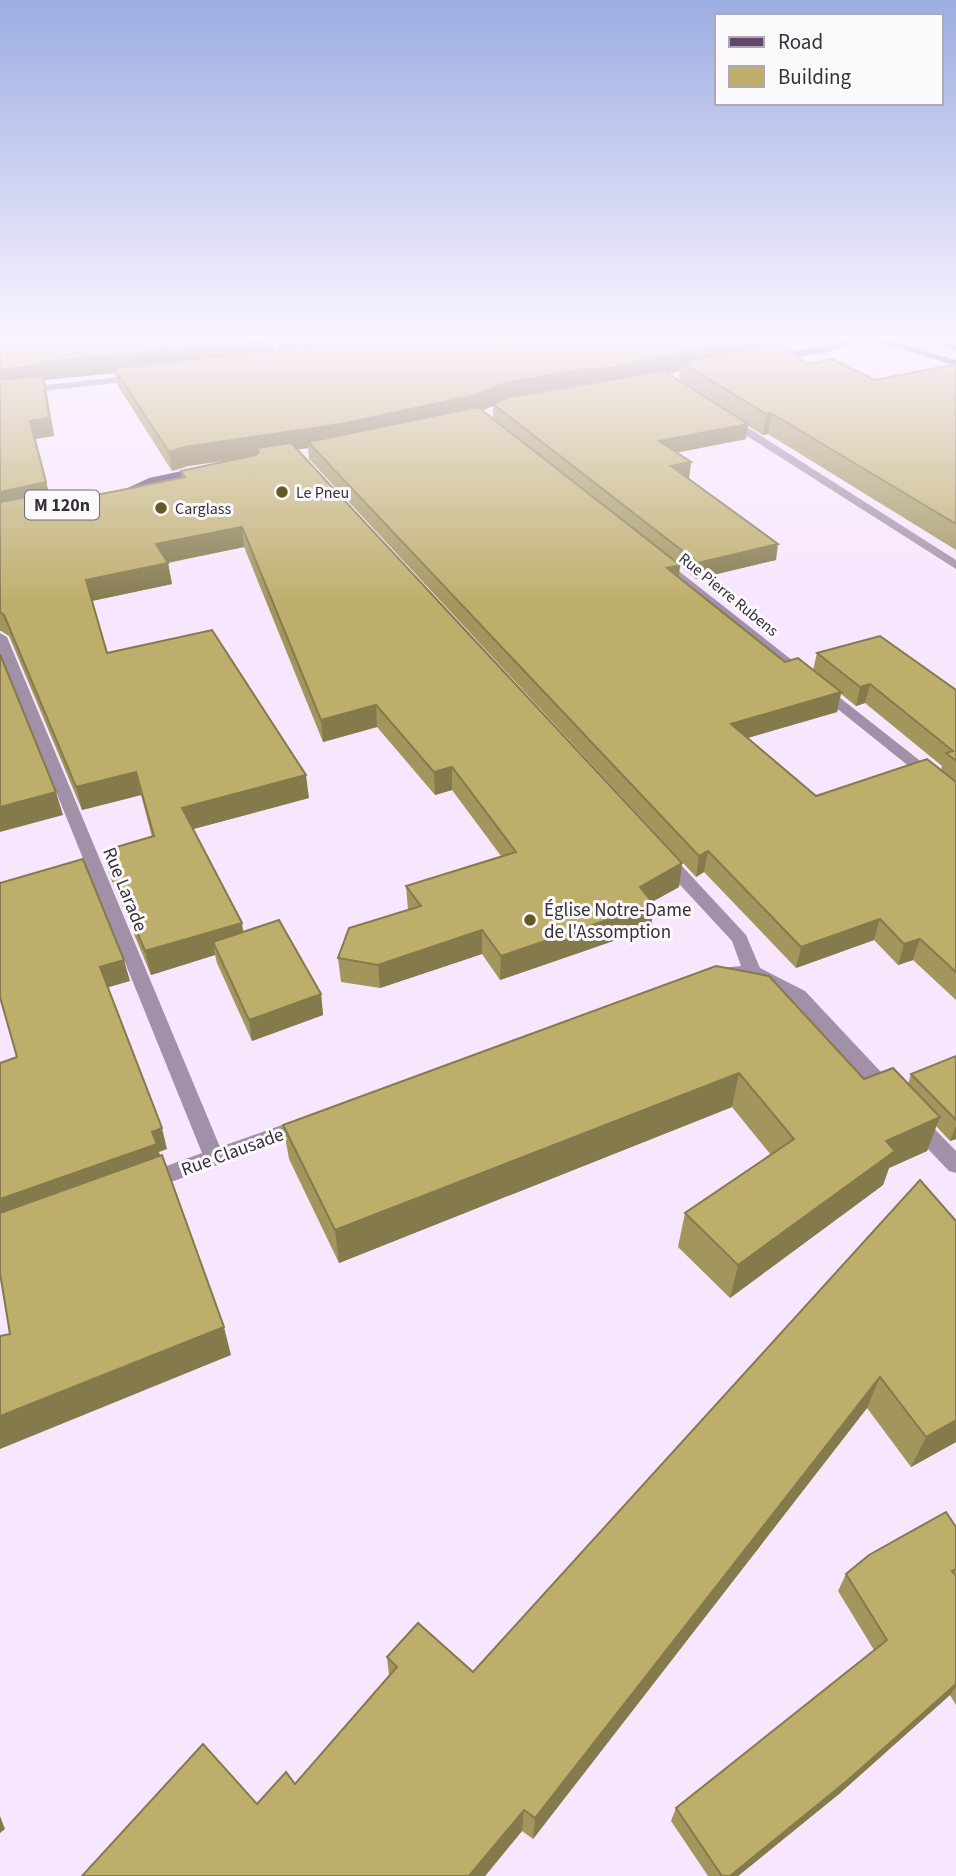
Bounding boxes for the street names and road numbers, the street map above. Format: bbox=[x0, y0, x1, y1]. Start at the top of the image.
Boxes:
road number: M 120n bbox=[25, 490, 99, 520]
street label: Rue Pierre Rubens bbox=[674, 548, 783, 642]
street label: Rue Larade bbox=[95, 843, 154, 936]
street label: Rue Clausade bbox=[177, 1121, 288, 1183]

